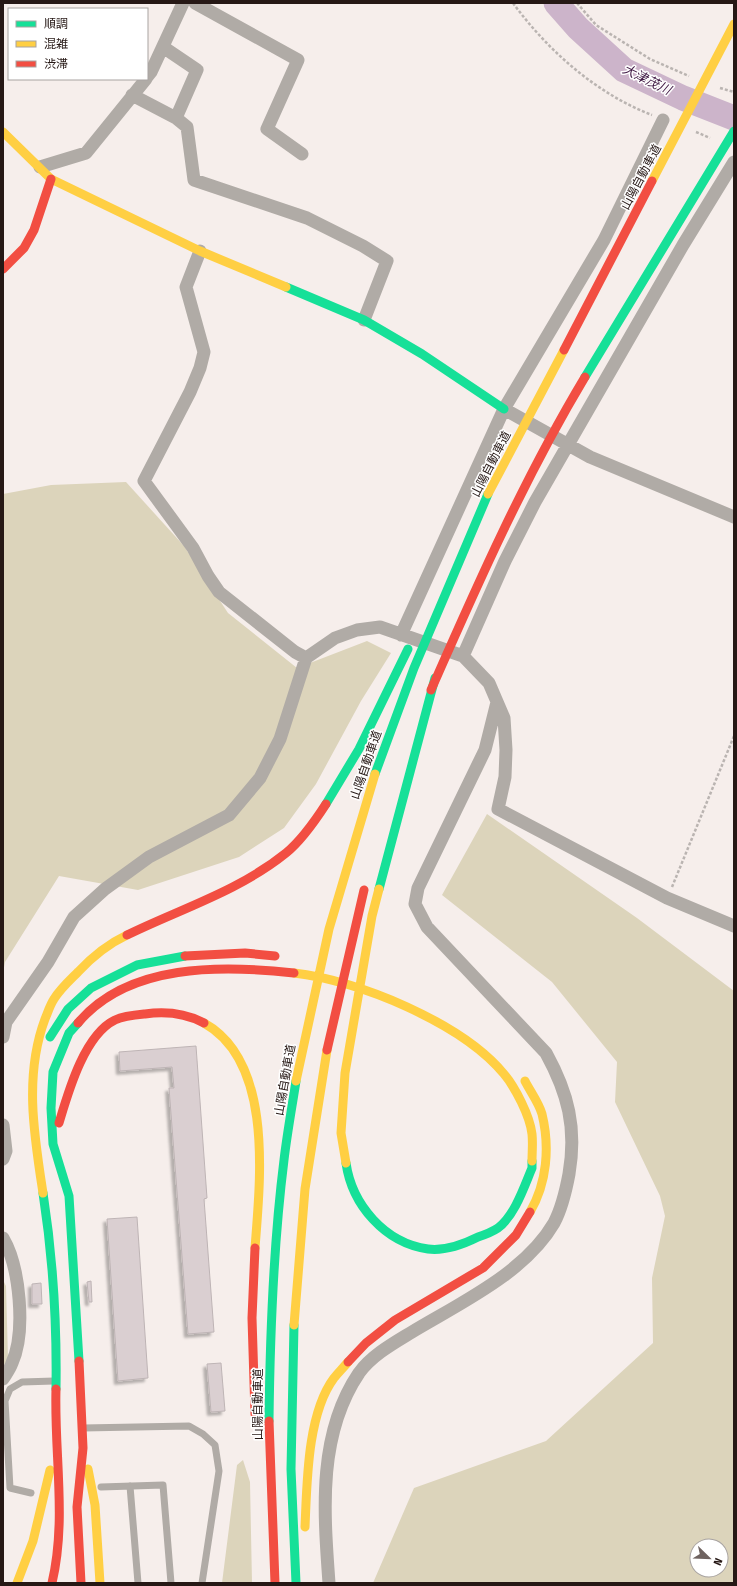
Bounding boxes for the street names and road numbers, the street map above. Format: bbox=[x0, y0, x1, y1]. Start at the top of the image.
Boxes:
street label: 山陽自動車道 bbox=[618, 142, 664, 212]
street label: 山陽自動車道 bbox=[468, 429, 514, 499]
street label: 山陽自動車道 bbox=[348, 729, 384, 801]
street label: 山陽自動車道 bbox=[272, 1043, 298, 1117]
street label: 山陽自動車道 bbox=[251, 1368, 265, 1440]

